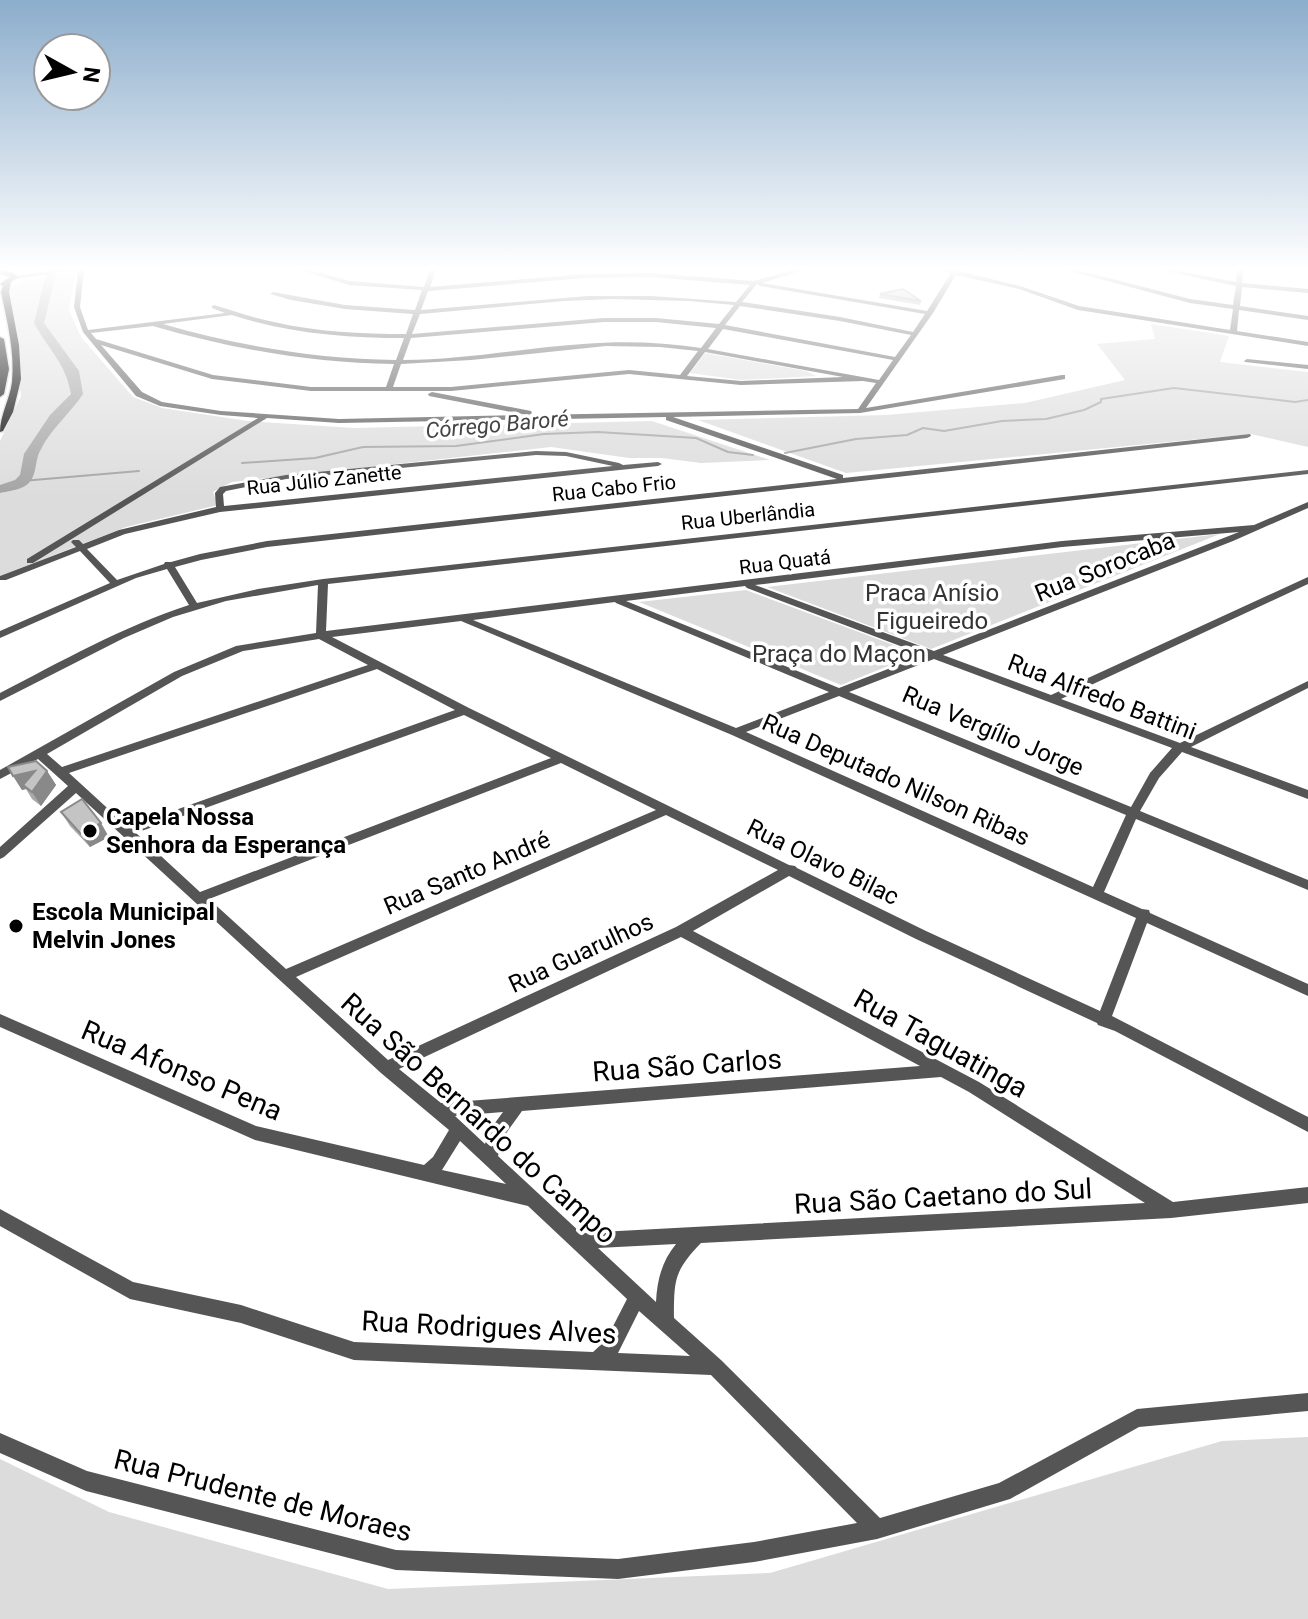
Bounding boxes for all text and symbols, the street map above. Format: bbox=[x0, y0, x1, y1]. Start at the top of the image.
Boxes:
north arrow bbox=[32, 32, 112, 112]
text: N bbox=[78, 65, 105, 84]
water label: Córrego Baroré bbox=[424, 406, 570, 443]
street label: Rua Júlio Zanette bbox=[245, 460, 403, 500]
street label: Rua Cabo Frio bbox=[551, 470, 677, 506]
street label: Rua Uberlândia bbox=[680, 497, 816, 535]
street label: Rua Sorocaba bbox=[1031, 526, 1179, 608]
street label: Rua Quatá bbox=[738, 544, 832, 580]
park label: Praca Anísio Figueiredo bbox=[865, 579, 999, 635]
park label: Praça do Maçon bbox=[752, 640, 926, 668]
street label: Rua Alfredo Battini bbox=[1004, 648, 1200, 746]
street label: Rua Vergílio Jorge bbox=[898, 680, 1088, 782]
street label: Rua Deputado Nilson Ribas bbox=[758, 708, 1034, 852]
place label: Capela Nossa Senhora da Esperança bbox=[106, 803, 346, 859]
street label: Rua Olavo Bilac bbox=[742, 813, 904, 911]
marker: Capela Nossa Senhora da Esperança bbox=[81, 822, 99, 840]
street label: Rua Santo André bbox=[380, 825, 554, 921]
place label: Escola Municipal Melvin Jones bbox=[32, 898, 215, 954]
street label: Rua Guarulhos bbox=[504, 907, 658, 999]
marker: Escola Municipal Melvin Jones bbox=[7, 917, 25, 935]
street label: Rua Taguatinga bbox=[848, 982, 1033, 1105]
street label: Rua São Bernardo do Campo bbox=[334, 986, 623, 1251]
street label: Rua Afonso Pena bbox=[77, 1013, 287, 1128]
street label: Rua São Carlos bbox=[591, 1042, 783, 1089]
street label: Rua São Caetano do Sul bbox=[793, 1172, 1093, 1221]
street label: Rua Rodrigues Alves bbox=[361, 1304, 617, 1351]
street label: Rua Prudente de Moraes bbox=[110, 1442, 415, 1549]

